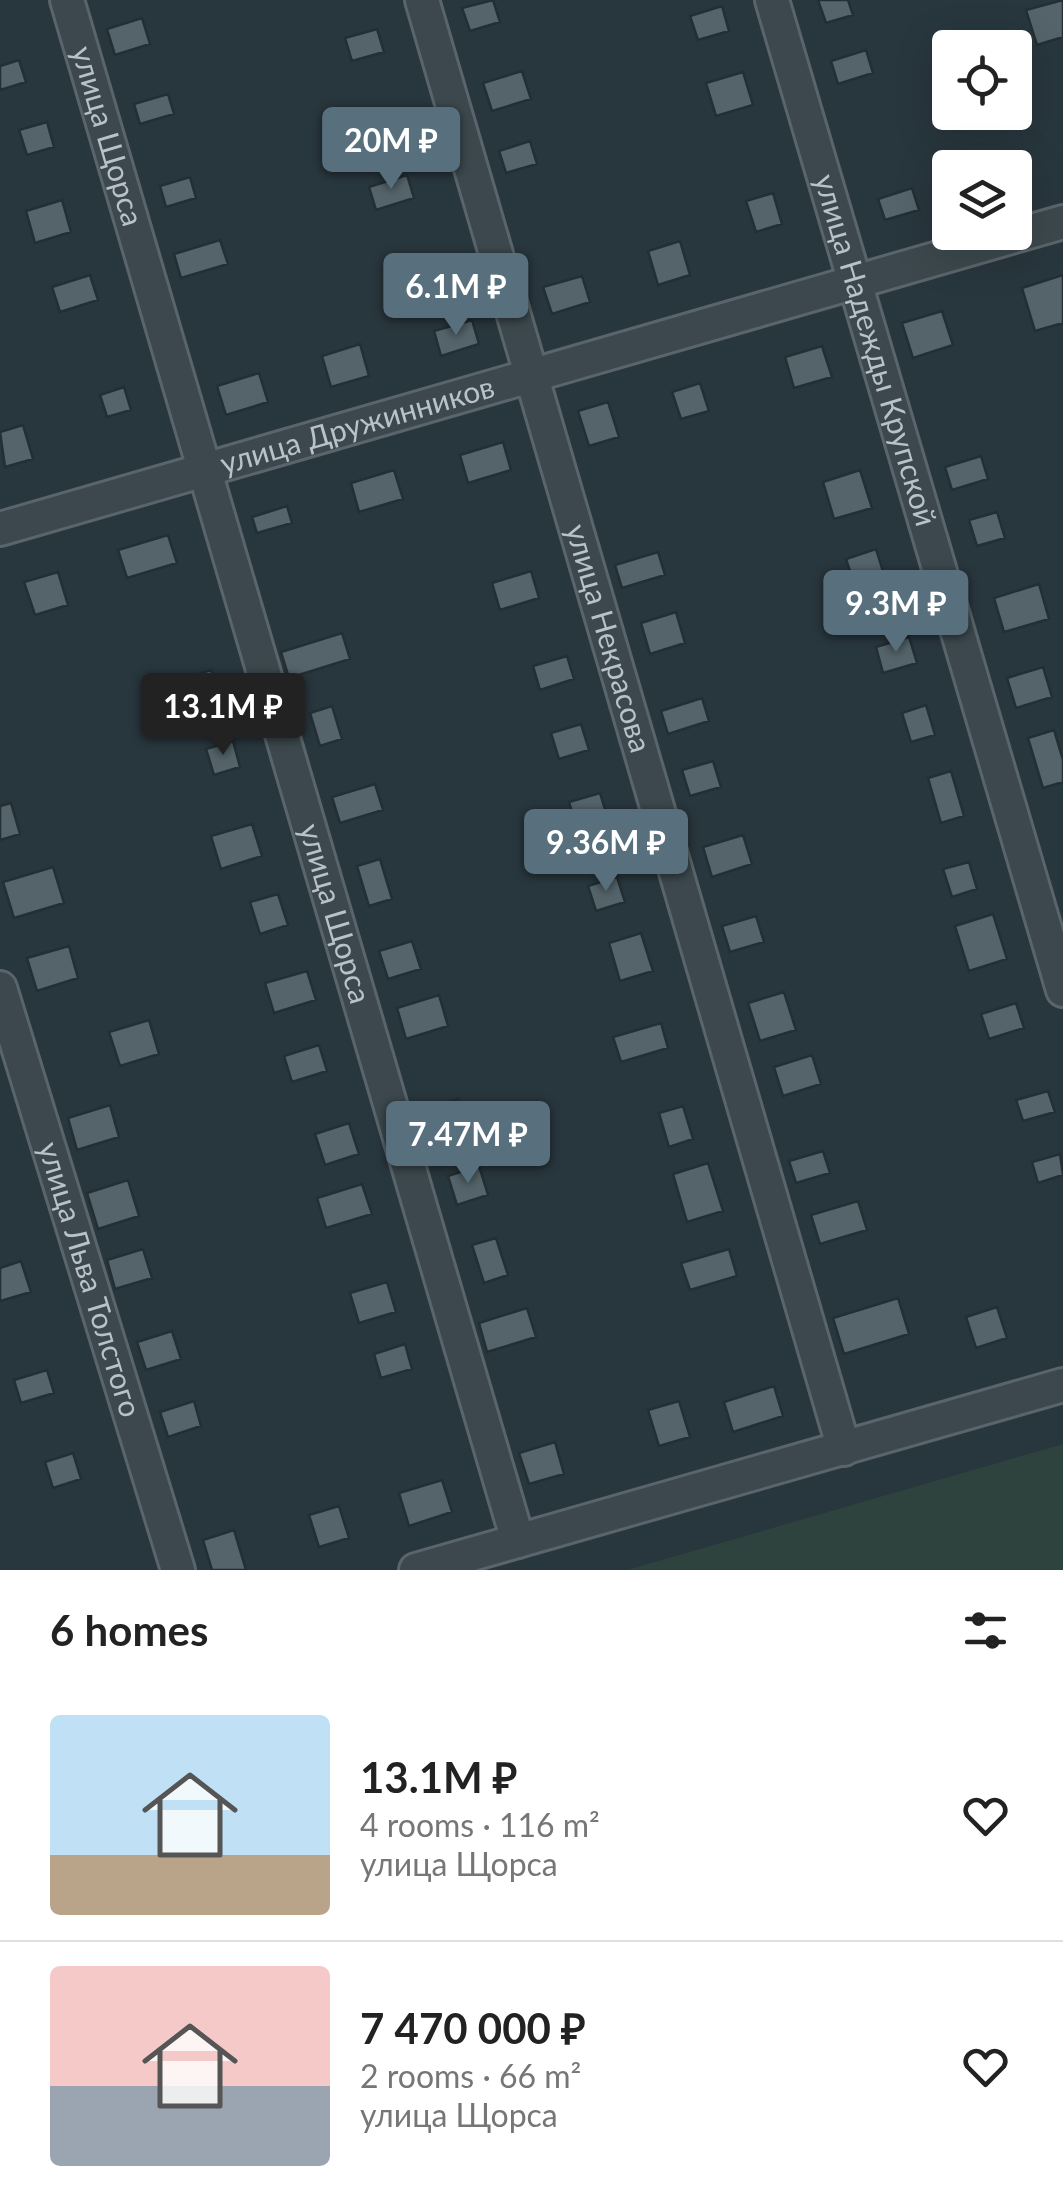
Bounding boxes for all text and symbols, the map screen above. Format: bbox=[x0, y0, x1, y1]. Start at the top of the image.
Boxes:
map controls bbox=[932, 30, 1032, 250]
button: locate bbox=[932, 30, 1032, 130]
street label: улица Щорса bbox=[65, 42, 152, 230]
pin: 20M ₽ bbox=[321, 107, 461, 192]
text: 20M ₽ bbox=[344, 120, 438, 159]
button: layers bbox=[932, 150, 1032, 250]
street label: улица Надежды Крупской bbox=[808, 170, 946, 530]
pin: 6.1M ₽ bbox=[375, 253, 537, 338]
text: 6.1M ₽ bbox=[405, 266, 507, 305]
street label: улица Дружинников bbox=[216, 367, 498, 481]
street label: улица Некрасова bbox=[560, 520, 660, 756]
pin: 9.3M ₽ bbox=[815, 570, 977, 655]
text: 9.3M ₽ bbox=[845, 583, 947, 622]
pin: 13.1M ₽ bbox=[131, 673, 315, 758]
text: 13.1M ₽ bbox=[163, 686, 283, 725]
pin: 9.36M ₽ bbox=[514, 809, 698, 894]
street label: улица Щорса bbox=[293, 819, 380, 1007]
text: 9.36M ₽ bbox=[546, 822, 666, 861]
pin: 7.47M ₽ bbox=[376, 1101, 560, 1186]
text: 7.47M ₽ bbox=[408, 1114, 528, 1153]
street label: улица Льва Толстого bbox=[32, 1137, 150, 1421]
icon: filters bbox=[958, 1603, 1013, 1658]
text: 6 homes bbox=[50, 1605, 208, 1655]
text: 13.1M ₽ bbox=[360, 1752, 517, 1802]
icon: home bbox=[130, 1755, 250, 1875]
icon: heart bbox=[958, 1788, 1013, 1843]
text: 4 rooms · 116 m² bbox=[360, 1805, 600, 1844]
text: улица Щорса bbox=[360, 1844, 558, 1883]
text: 7 470 000 ₽ bbox=[360, 2003, 586, 2053]
icon: home bbox=[130, 2006, 250, 2126]
icon: heart bbox=[958, 2039, 1013, 2094]
text: 2 rooms · 66 m² bbox=[360, 2056, 581, 2095]
text: улица Щорса bbox=[360, 2095, 558, 2134]

